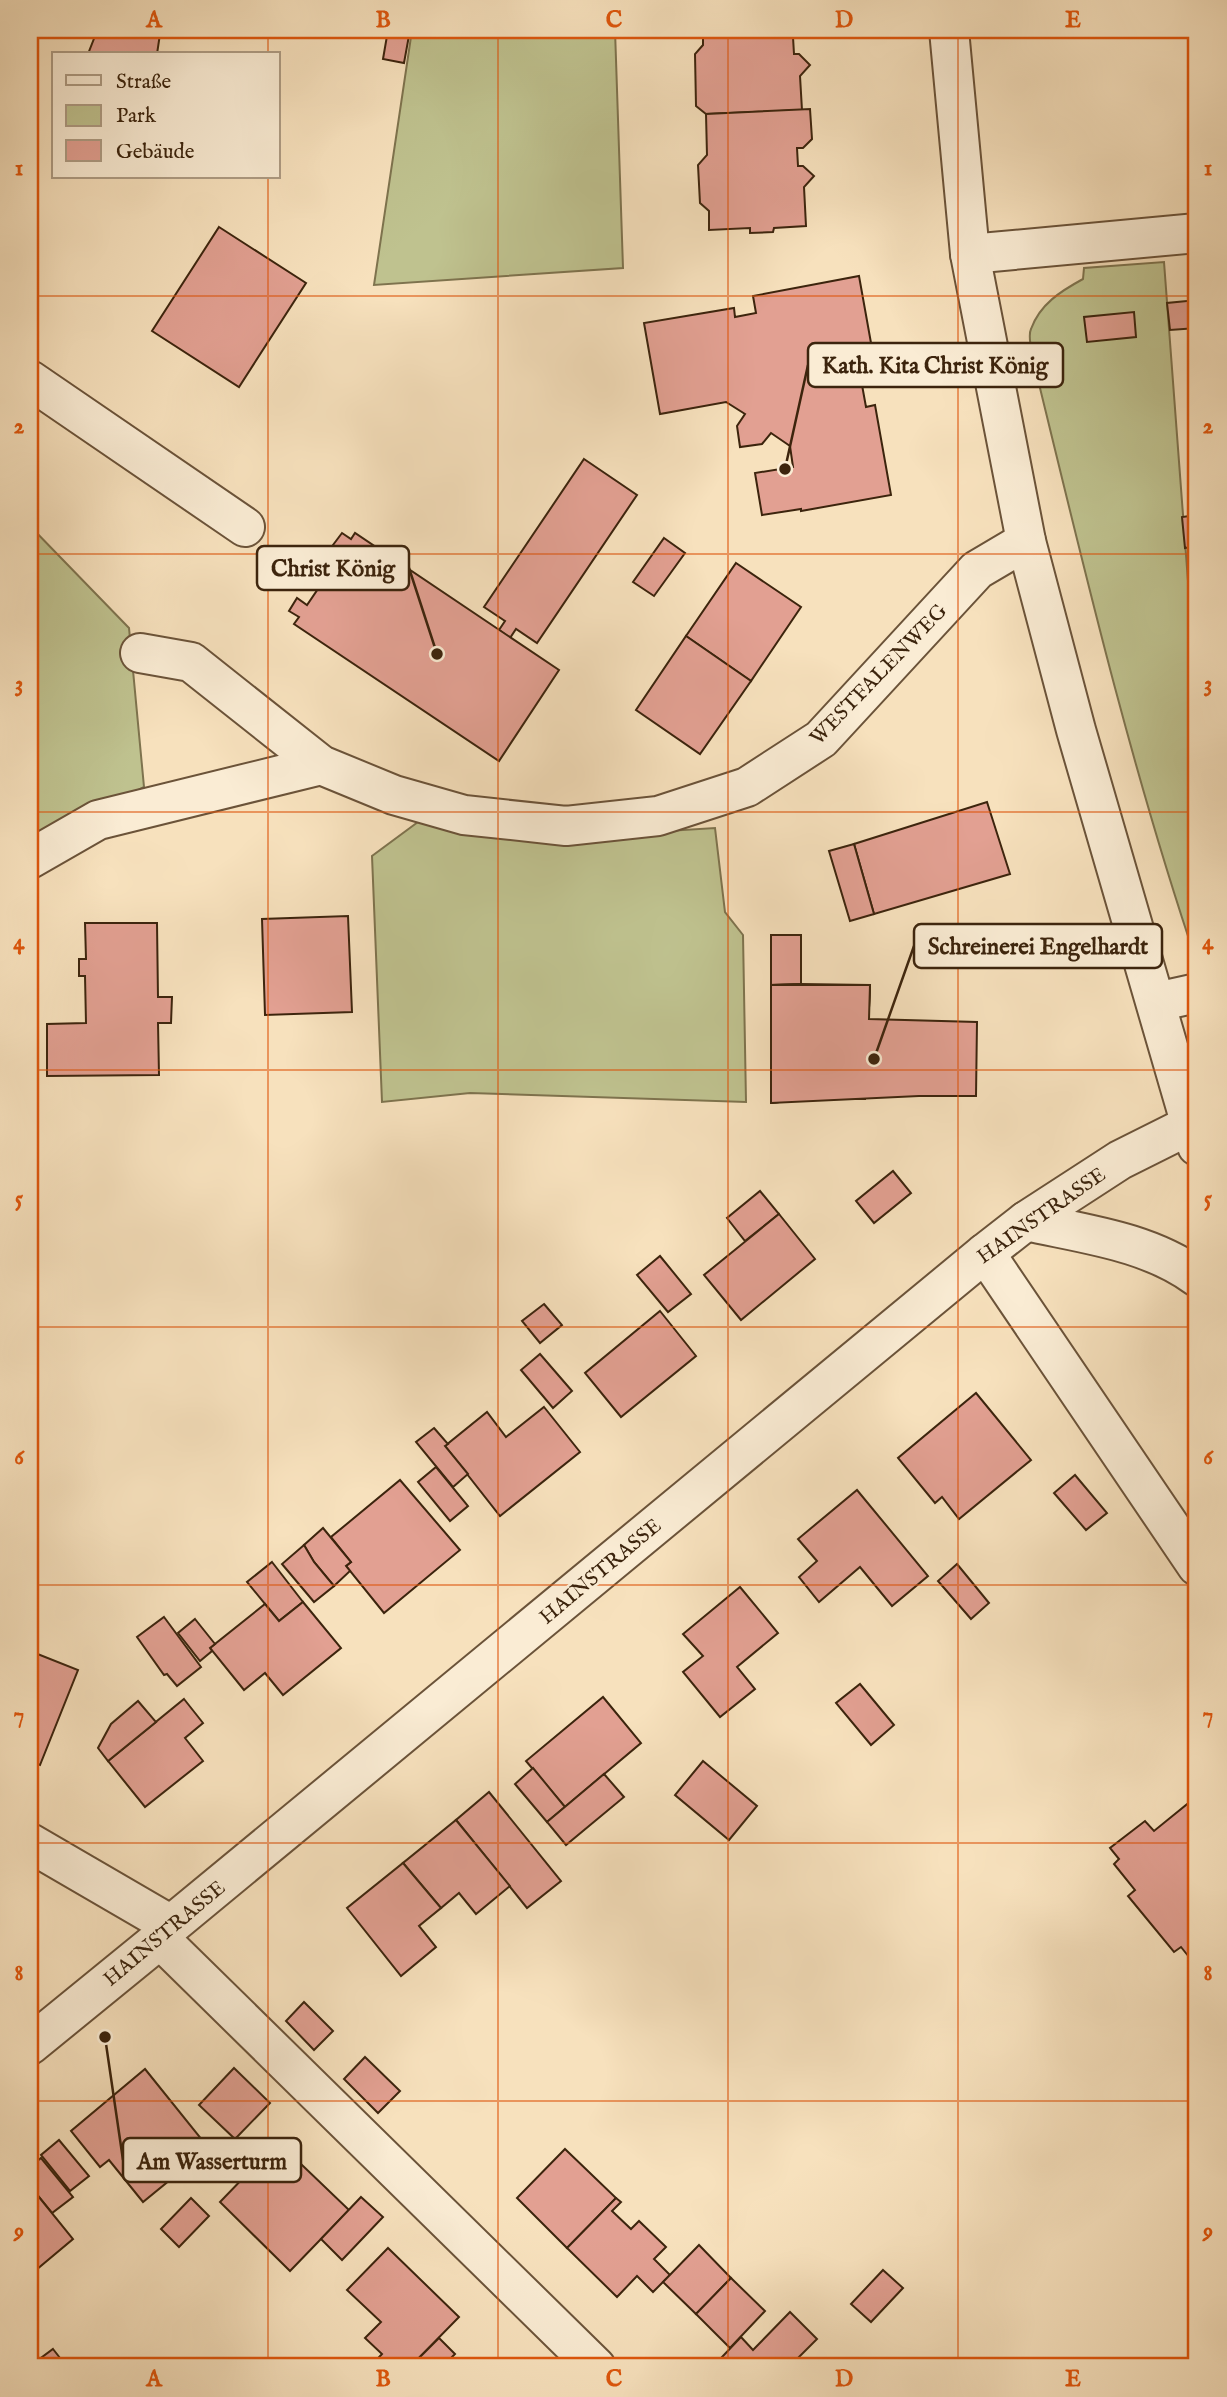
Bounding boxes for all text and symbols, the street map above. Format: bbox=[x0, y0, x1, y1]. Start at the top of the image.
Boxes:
text: A bbox=[145, 6, 163, 35]
text: B bbox=[375, 6, 391, 35]
text: C bbox=[606, 6, 623, 35]
text: D bbox=[835, 6, 853, 35]
text: E bbox=[1065, 6, 1081, 35]
legend bbox=[52, 52, 280, 178]
text: Straße bbox=[116, 69, 172, 96]
text: Park bbox=[116, 103, 157, 130]
text: Gebäude bbox=[116, 139, 195, 166]
text: 1 bbox=[15, 154, 23, 183]
text: 1 bbox=[1204, 154, 1212, 183]
callout: Kath. Kita Christ König bbox=[808, 343, 1063, 387]
text: Kath. Kita Christ König bbox=[822, 352, 1050, 381]
text: 2 bbox=[14, 412, 25, 441]
text: 2 bbox=[1203, 412, 1214, 441]
callout: Christ König bbox=[257, 546, 409, 590]
text: Christ König bbox=[271, 555, 397, 584]
street label: WESTFALENWEG bbox=[805, 598, 954, 752]
text: 3 bbox=[15, 670, 23, 699]
text: 3 bbox=[1204, 670, 1212, 699]
callout: Schreinerei Engelhardt bbox=[914, 924, 1162, 968]
text: 4 bbox=[13, 928, 25, 957]
text: 4 bbox=[1202, 928, 1214, 957]
text: Schreinerei Engelhardt bbox=[928, 933, 1148, 962]
street label: HAINSTRASSE bbox=[972, 1162, 1112, 1271]
text: 5 bbox=[15, 1185, 24, 1214]
text: 5 bbox=[1204, 1185, 1213, 1214]
text: 6 bbox=[14, 1443, 25, 1472]
text: 6 bbox=[1203, 1443, 1214, 1472]
street label: HAINSTRASSE bbox=[534, 1513, 668, 1631]
text: 7 bbox=[14, 1701, 24, 1730]
text: 7 bbox=[1203, 1701, 1213, 1730]
street label: HAINSTRASSE bbox=[98, 1875, 232, 1993]
text: 8 bbox=[14, 1959, 24, 1988]
text: 8 bbox=[1203, 1959, 1213, 1988]
callout: Am Wasserturm bbox=[123, 2138, 301, 2182]
text: Am Wasserturm bbox=[136, 2148, 287, 2177]
text: 9 bbox=[13, 2217, 24, 2246]
text: 9 bbox=[1202, 2217, 1213, 2246]
text: A bbox=[145, 2365, 163, 2394]
text: B bbox=[375, 2365, 391, 2394]
text: C bbox=[606, 2365, 623, 2394]
text: D bbox=[835, 2365, 853, 2394]
text: E bbox=[1065, 2365, 1081, 2394]

